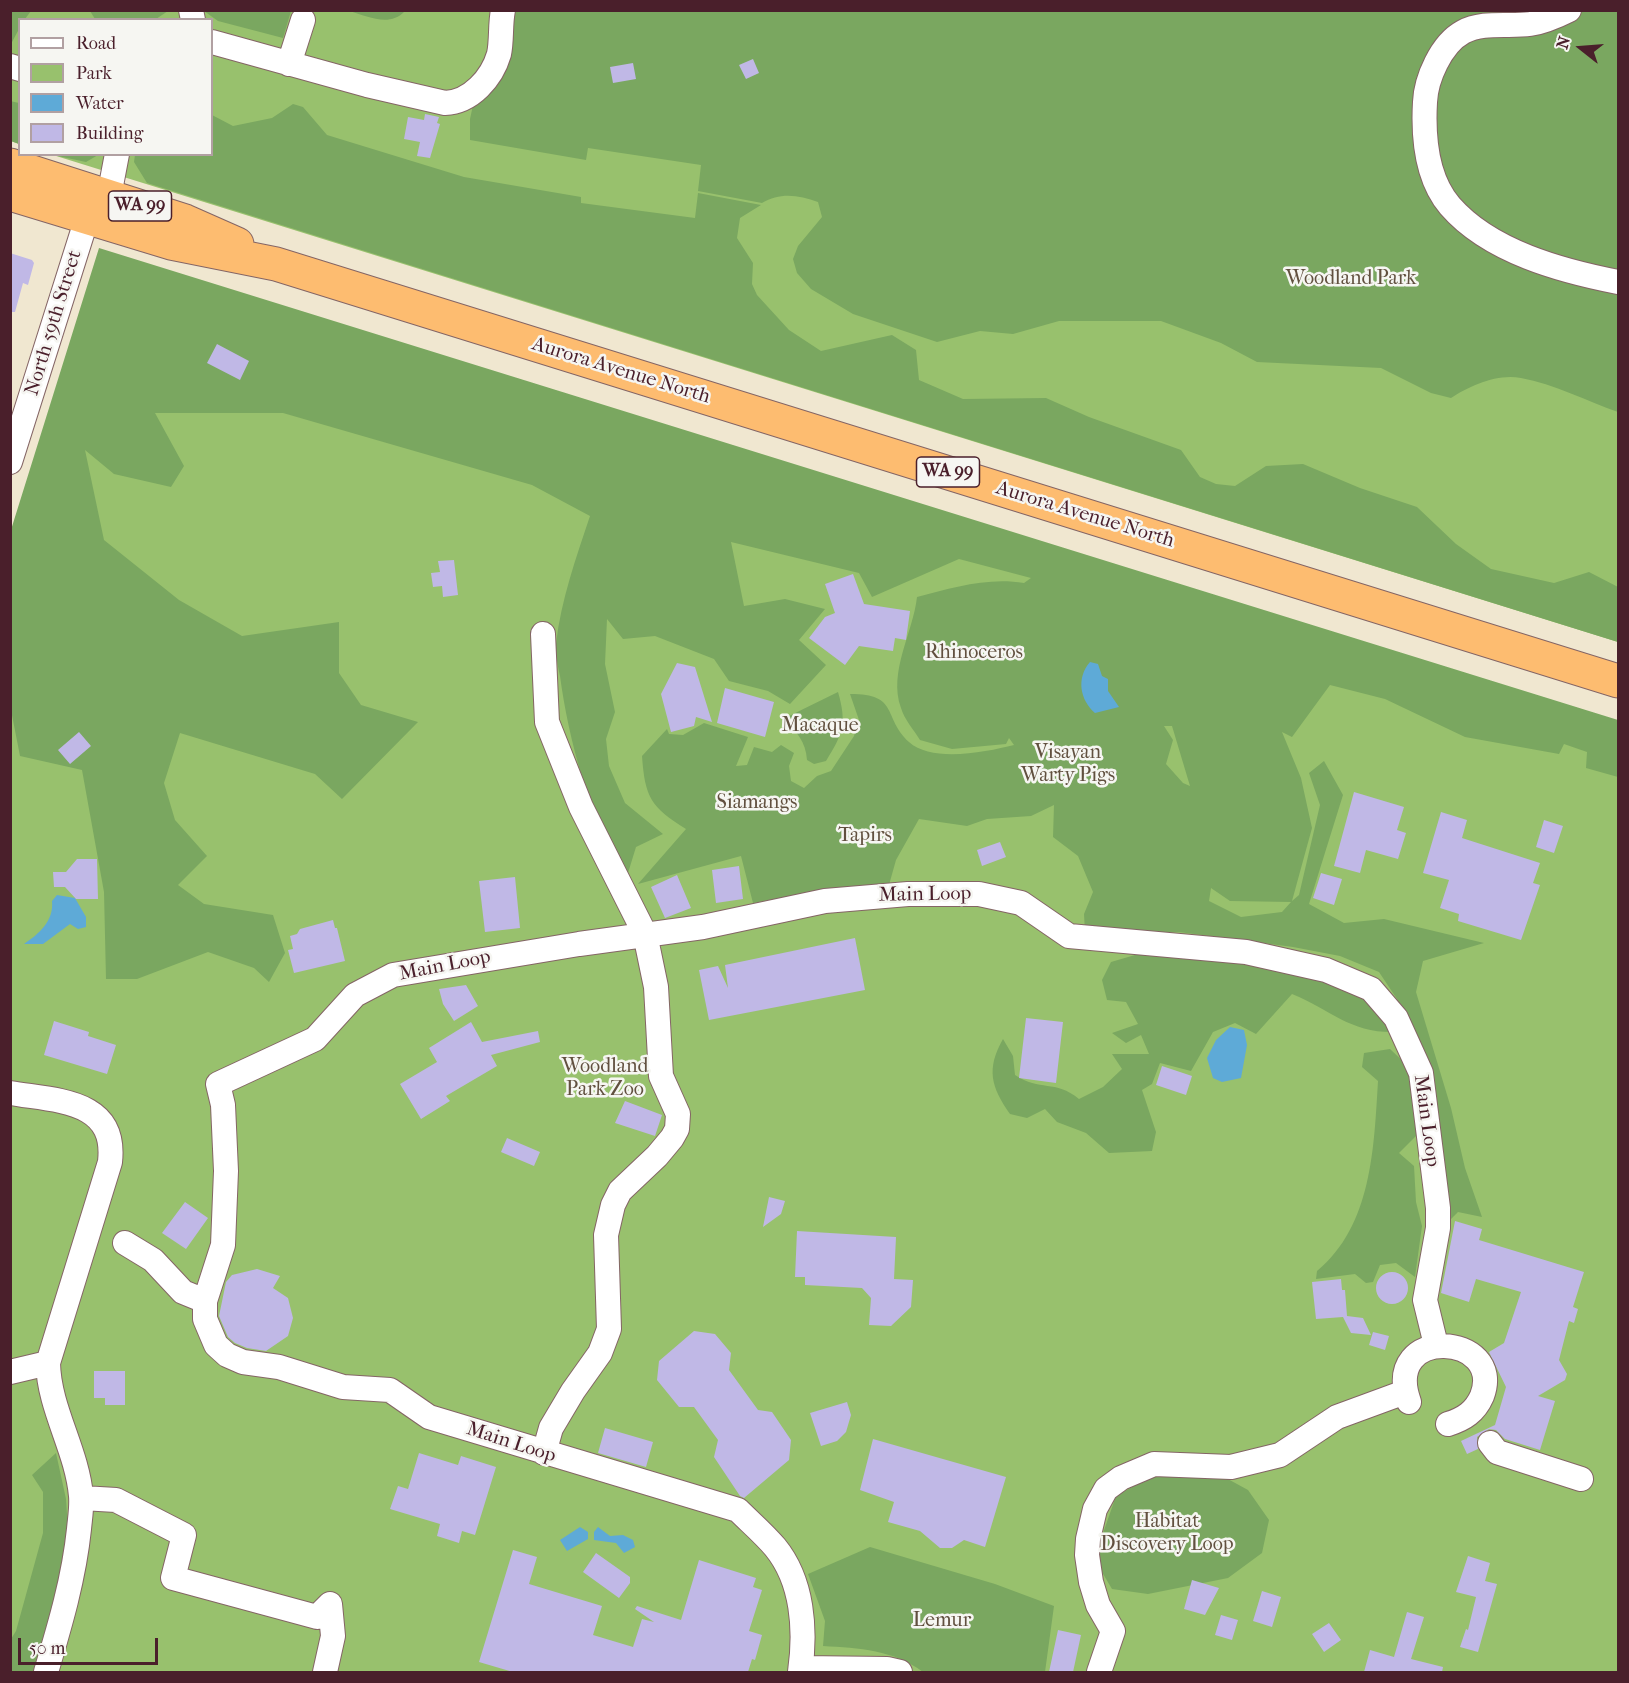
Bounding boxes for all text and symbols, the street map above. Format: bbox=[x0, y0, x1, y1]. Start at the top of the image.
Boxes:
legend bbox=[18, 18, 213, 156]
north arrow bbox=[1551, 18, 1611, 78]
text: Road bbox=[76, 33, 116, 54]
text: N bbox=[1552, 34, 1574, 51]
text: Park bbox=[76, 63, 112, 84]
text: Water bbox=[76, 93, 124, 114]
text: Building bbox=[76, 123, 143, 144]
road number: WA 99 bbox=[108, 191, 172, 221]
street label: North 59th Street bbox=[21, 247, 87, 399]
park label: Woodland Park bbox=[1286, 267, 1416, 291]
street label: Aurora Avenue North bbox=[529, 332, 713, 410]
road number: WA 99 bbox=[916, 457, 980, 487]
street label: Aurora Avenue North bbox=[993, 476, 1177, 554]
park label: Rhinoceros bbox=[925, 641, 1023, 665]
park label: Macaque bbox=[781, 714, 859, 738]
park label: Visayan Warty Pigs bbox=[1021, 741, 1115, 788]
park label: Siamangs bbox=[717, 791, 797, 815]
park label: Tapirs bbox=[838, 824, 892, 848]
street label: Main Loop bbox=[878, 882, 972, 908]
street label: Main Loop bbox=[397, 945, 493, 987]
park label: Woodland Park Zoo bbox=[562, 1055, 648, 1102]
street label: Main Loop bbox=[1408, 1073, 1444, 1169]
street label: Main Loop bbox=[463, 1417, 559, 1469]
park label: Habitat Discovery Loop bbox=[1100, 1510, 1234, 1557]
park label: Lemur bbox=[913, 1609, 971, 1633]
scale bar bbox=[21, 1626, 160, 1664]
text: 50 m bbox=[29, 1638, 65, 1659]

